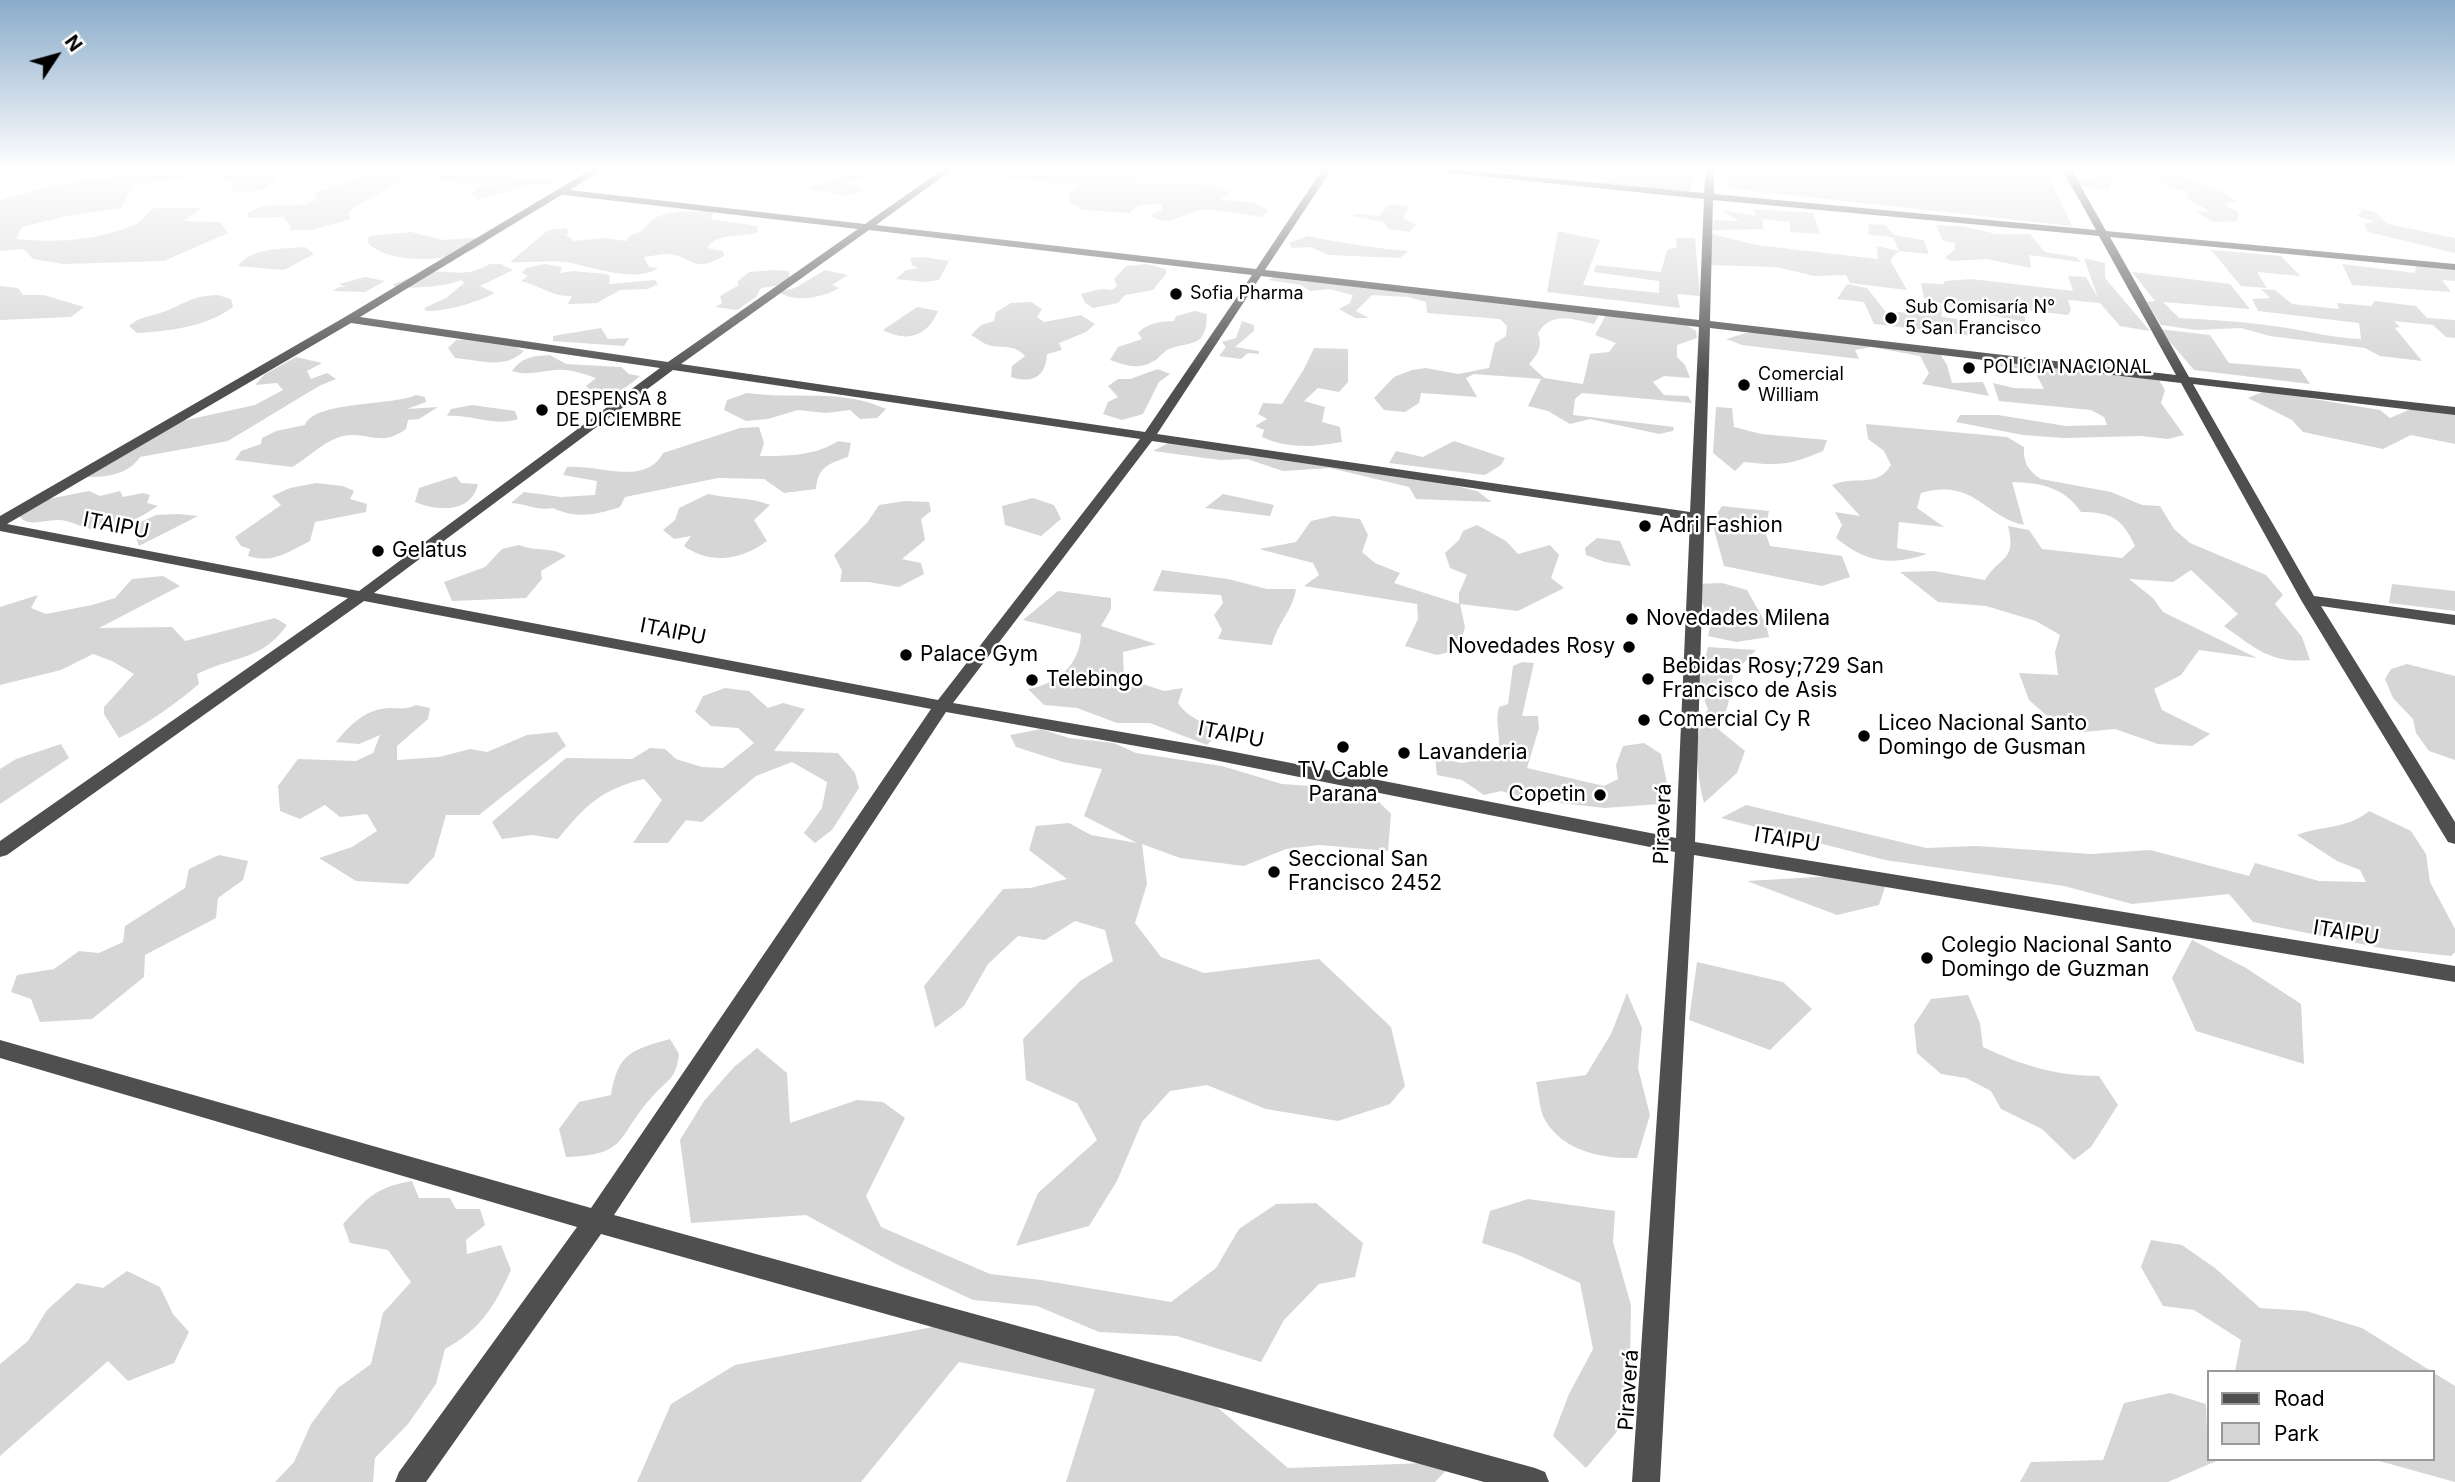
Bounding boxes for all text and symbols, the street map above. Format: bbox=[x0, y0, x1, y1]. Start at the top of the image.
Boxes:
north arrow bbox=[21, 21, 91, 91]
text: N bbox=[60, 31, 87, 56]
place label: Sofia Pharma bbox=[1190, 283, 1304, 305]
marker: Sofia Pharma bbox=[1168, 286, 1184, 302]
place label: Sub Comisaría N° 5 San Francisco bbox=[1905, 297, 2055, 340]
marker: Sub Comisaría N° 5 San Francisco bbox=[1883, 310, 1899, 326]
place label: POLICIA NACIONAL bbox=[1983, 357, 2152, 379]
marker: POLICIA NACIONAL bbox=[1961, 360, 1977, 376]
place label: Comercial William bbox=[1758, 364, 1844, 406]
marker: Comercial William bbox=[1736, 377, 1752, 393]
place label: DESPENSA 8 DE DICIEMBRE bbox=[556, 389, 682, 432]
marker: DESPENSA 8 DE DICIEMBRE bbox=[534, 402, 550, 418]
street label: ITAIPU bbox=[81, 507, 151, 545]
place label: Adri Fashion bbox=[1659, 513, 1783, 539]
marker: Adri Fashion bbox=[1637, 518, 1653, 534]
place label: Gelatus bbox=[392, 538, 467, 564]
marker: Gelatus bbox=[370, 543, 386, 559]
place label: Novedades Milena bbox=[1646, 606, 1830, 632]
marker: Novedades Milena bbox=[1624, 611, 1640, 627]
street label: ITAIPU bbox=[638, 613, 708, 651]
place label: Novedades Rosy bbox=[1448, 634, 1615, 660]
marker: Novedades Rosy bbox=[1621, 639, 1637, 655]
place label: Palace Gym bbox=[920, 642, 1038, 668]
marker: Palace Gym bbox=[898, 647, 914, 663]
place label: Bebidas Rosy;729 San Francisco de Asis bbox=[1662, 654, 1884, 704]
place label: Telebingo bbox=[1046, 667, 1143, 693]
marker: Bebidas Rosy;729 San Francisco de Asis bbox=[1640, 671, 1656, 687]
marker: Telebingo bbox=[1024, 672, 1040, 688]
place label: Comercial Cy R bbox=[1658, 707, 1811, 733]
place label: Liceo Nacional Santo Domingo de Gusman bbox=[1878, 711, 2087, 761]
marker: Comercial Cy R bbox=[1636, 712, 1652, 728]
street label: ITAIPU bbox=[1196, 716, 1266, 754]
marker: Liceo Nacional Santo Domingo de Gusman bbox=[1856, 728, 1872, 744]
marker: TV Cable Parana bbox=[1335, 739, 1351, 755]
place label: Lavanderia bbox=[1418, 740, 1527, 766]
marker: Lavanderia bbox=[1396, 745, 1412, 761]
place label: TV Cable Parana bbox=[1297, 758, 1389, 808]
place label: Copetin bbox=[1509, 782, 1586, 808]
street label: Piraverá bbox=[1649, 783, 1677, 865]
marker: Copetin bbox=[1592, 787, 1608, 803]
street label: ITAIPU bbox=[1752, 822, 1822, 858]
place label: Seccional San Francisco 2452 bbox=[1288, 847, 1442, 897]
marker: Seccional San Francisco 2452 bbox=[1266, 864, 1282, 880]
street label: ITAIPU bbox=[2311, 915, 2381, 951]
place label: Colegio Nacional Santo Domingo de Guzman bbox=[1941, 933, 2172, 983]
marker: Colegio Nacional Santo Domingo de Guzman bbox=[1919, 950, 1935, 966]
street label: Piraverá bbox=[1614, 1349, 1644, 1431]
legend bbox=[2206, 1370, 2434, 1461]
text: Road bbox=[2274, 1386, 2325, 1411]
text: Park bbox=[2274, 1421, 2319, 1446]

